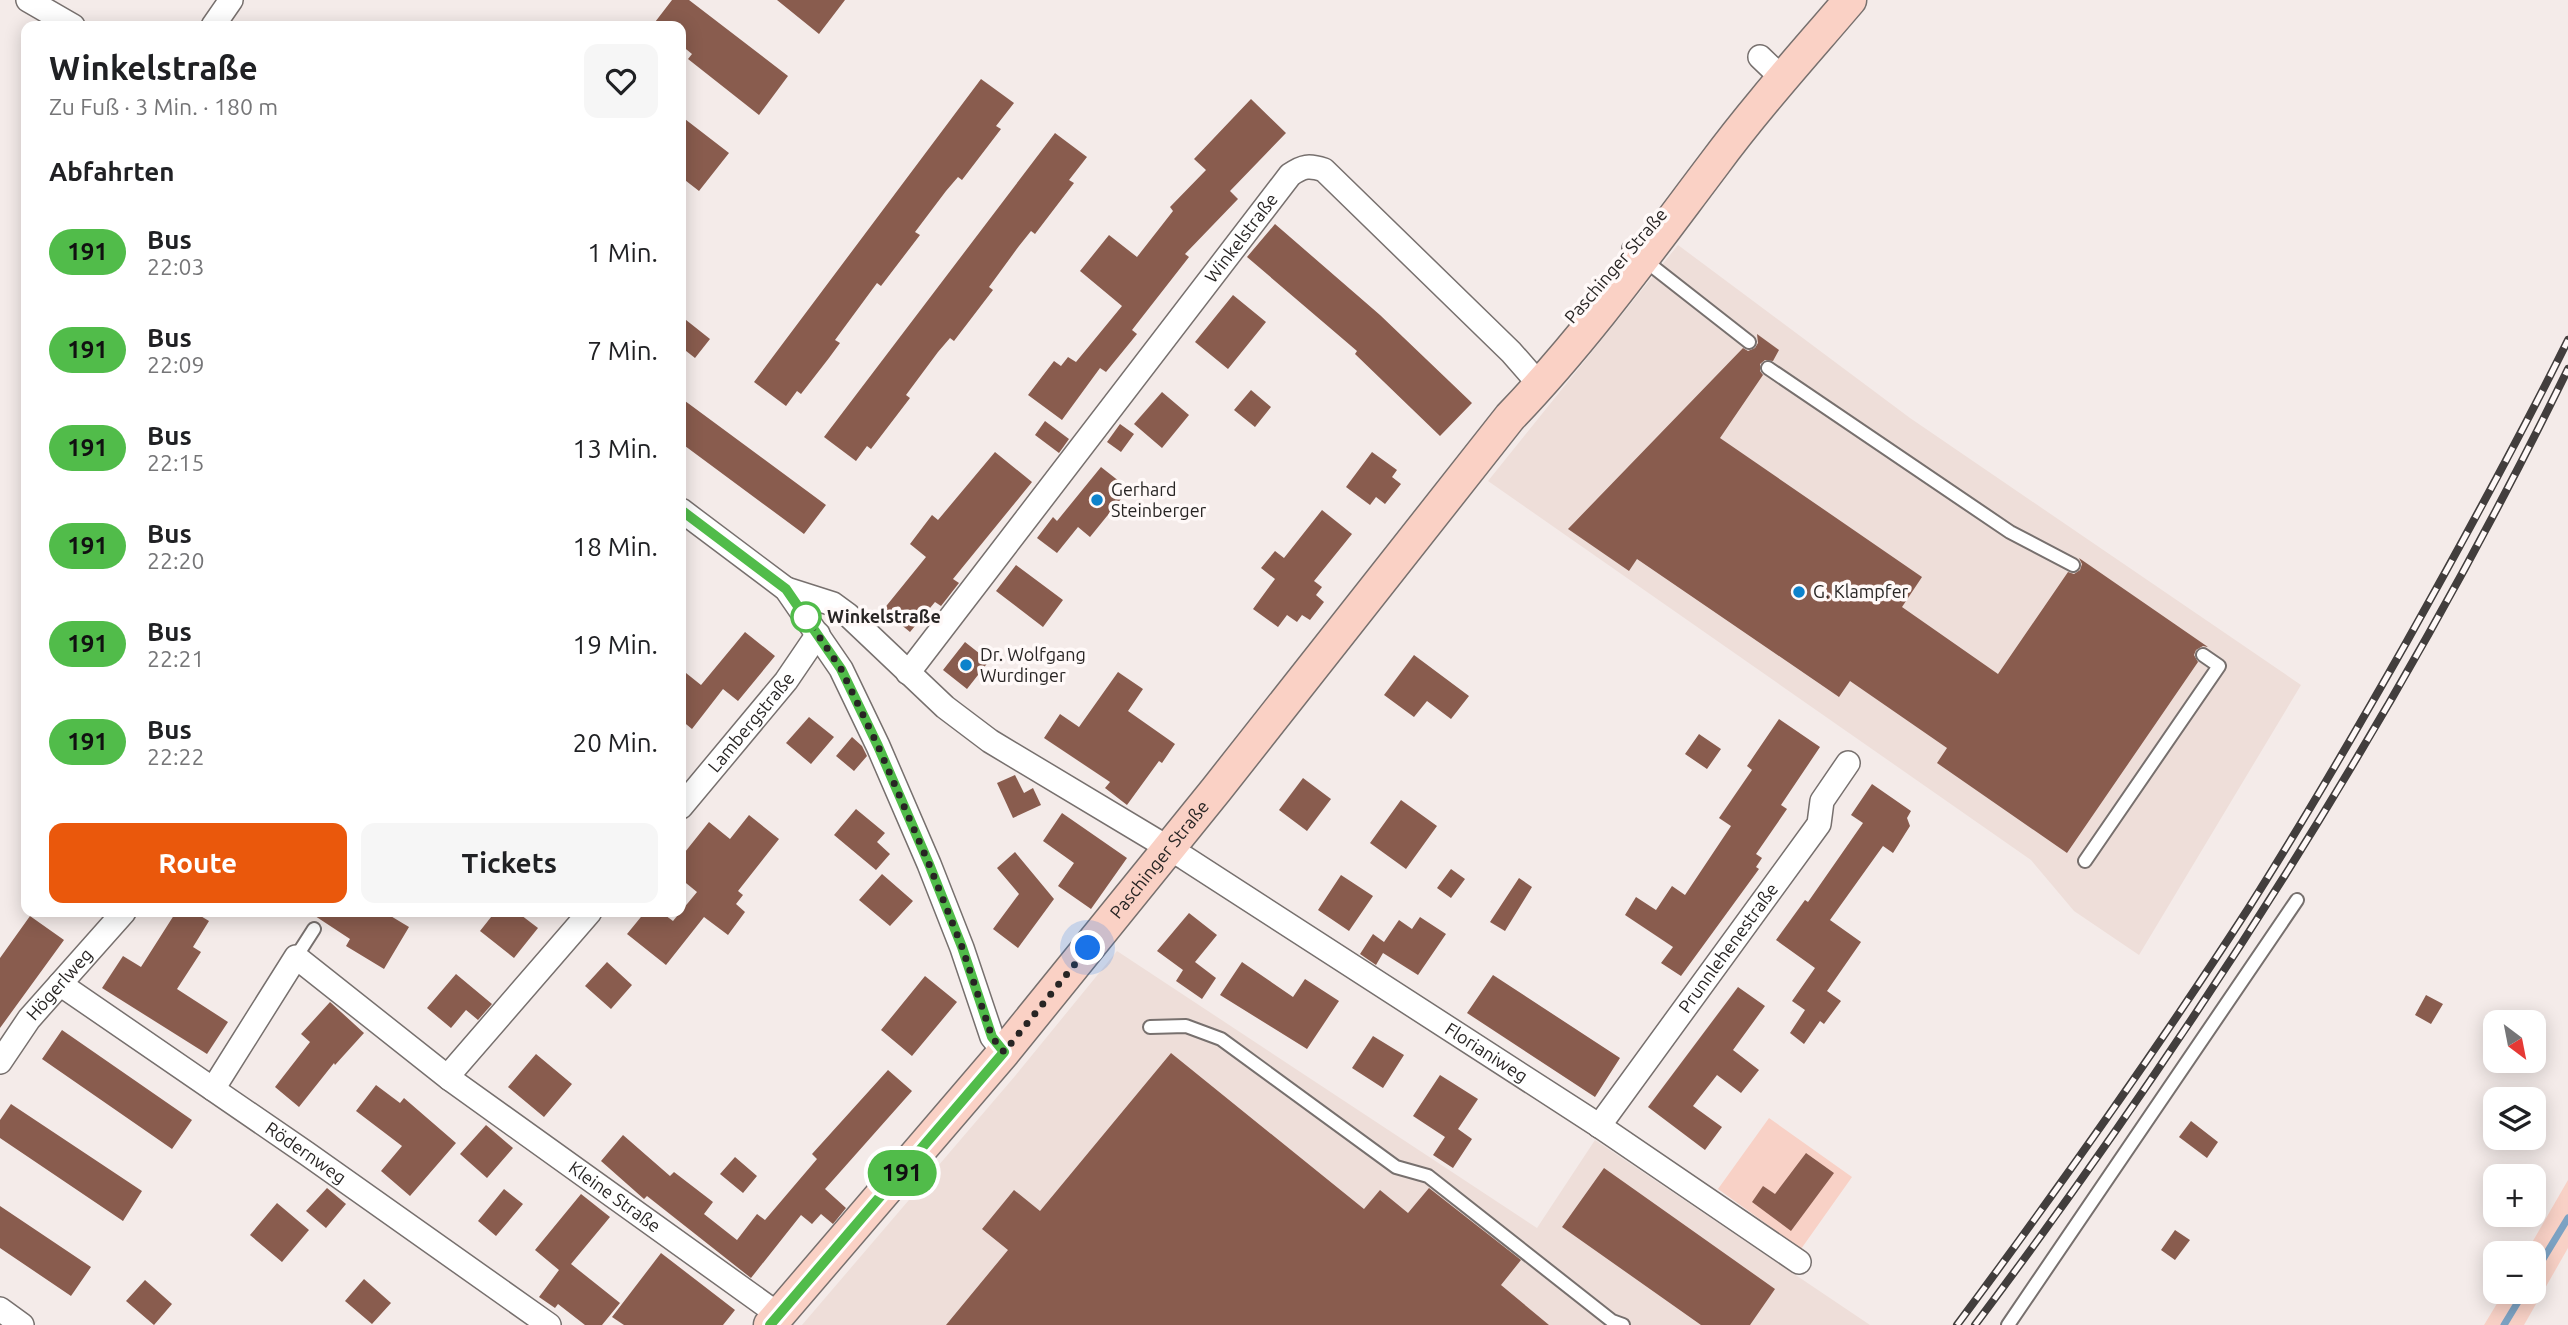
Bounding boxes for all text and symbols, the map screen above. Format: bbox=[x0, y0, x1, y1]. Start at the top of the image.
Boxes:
button: heart bbox=[584, 44, 658, 118]
text: Winkelstraße bbox=[49, 49, 258, 86]
text: Zu Fuß · 3 Min. · 180 m bbox=[49, 94, 278, 119]
text: Abfahrten bbox=[49, 157, 174, 186]
street label: Winkelstraße bbox=[1200, 189, 1281, 286]
street label: Paschinger Straße bbox=[1560, 204, 1671, 327]
text: Bus bbox=[147, 225, 192, 254]
text: 191 bbox=[67, 238, 108, 265]
text: 1 Min. bbox=[587, 238, 658, 267]
text: 22:03 bbox=[147, 254, 205, 279]
text: Bus bbox=[147, 323, 192, 352]
text: 191 bbox=[67, 336, 108, 363]
text: 7 Min. bbox=[587, 336, 658, 365]
text: 22:09 bbox=[147, 352, 205, 377]
text: Bus bbox=[147, 421, 192, 450]
text: 191 bbox=[67, 434, 108, 461]
text: 13 Min. bbox=[573, 434, 658, 463]
text: 22:15 bbox=[147, 450, 205, 475]
place label: Gerhard Steinberger bbox=[1111, 479, 1207, 520]
marker: Gerhard Steinberger bbox=[1089, 492, 1105, 508]
text: Bus bbox=[147, 519, 192, 548]
text: 191 bbox=[67, 532, 108, 559]
text: 18 Min. bbox=[573, 532, 658, 561]
text: 22:20 bbox=[147, 548, 205, 573]
place label: G. Klampfer bbox=[1813, 581, 1909, 601]
marker: G. Klampfer bbox=[1791, 584, 1807, 600]
marker: Winkelstraße bbox=[791, 602, 821, 632]
place label: Winkelstraße bbox=[827, 606, 941, 626]
text: Bus bbox=[147, 617, 192, 646]
text: 191 bbox=[67, 630, 108, 657]
text: 19 Min. bbox=[573, 630, 658, 659]
place label: Dr. Wolfgang Wurdinger bbox=[980, 644, 1086, 685]
text: 22:21 bbox=[147, 646, 205, 671]
marker: Dr. Wolfgang Wurdinger bbox=[958, 657, 974, 673]
street label: Lambergstraße bbox=[703, 668, 798, 776]
text: Bus bbox=[147, 715, 192, 744]
text: 191 bbox=[67, 728, 108, 755]
text: 20 Min. bbox=[573, 728, 658, 757]
text: 22:22 bbox=[147, 744, 205, 769]
street label: Paschinger Straße bbox=[1105, 796, 1212, 922]
button: Route bbox=[49, 823, 347, 903]
button: Tickets bbox=[361, 823, 658, 903]
street label: Prunnlehenestraße bbox=[1674, 879, 1782, 1016]
your location bbox=[1070, 930, 1105, 965]
street label: Högerlweg bbox=[22, 944, 96, 1024]
north arrow bbox=[2483, 1010, 2546, 1073]
map controls bbox=[2483, 1010, 2546, 1304]
street label: Florianiweg bbox=[1442, 1018, 1532, 1086]
button: layers bbox=[2483, 1087, 2546, 1150]
street label: Rödernweg bbox=[262, 1117, 350, 1187]
line badge: 191 bbox=[862, 1150, 942, 1196]
street label: Kleine Straße bbox=[566, 1157, 665, 1236]
text: 191 bbox=[882, 1159, 922, 1186]
button: + bbox=[2483, 1164, 2546, 1227]
button: − bbox=[2483, 1241, 2546, 1304]

